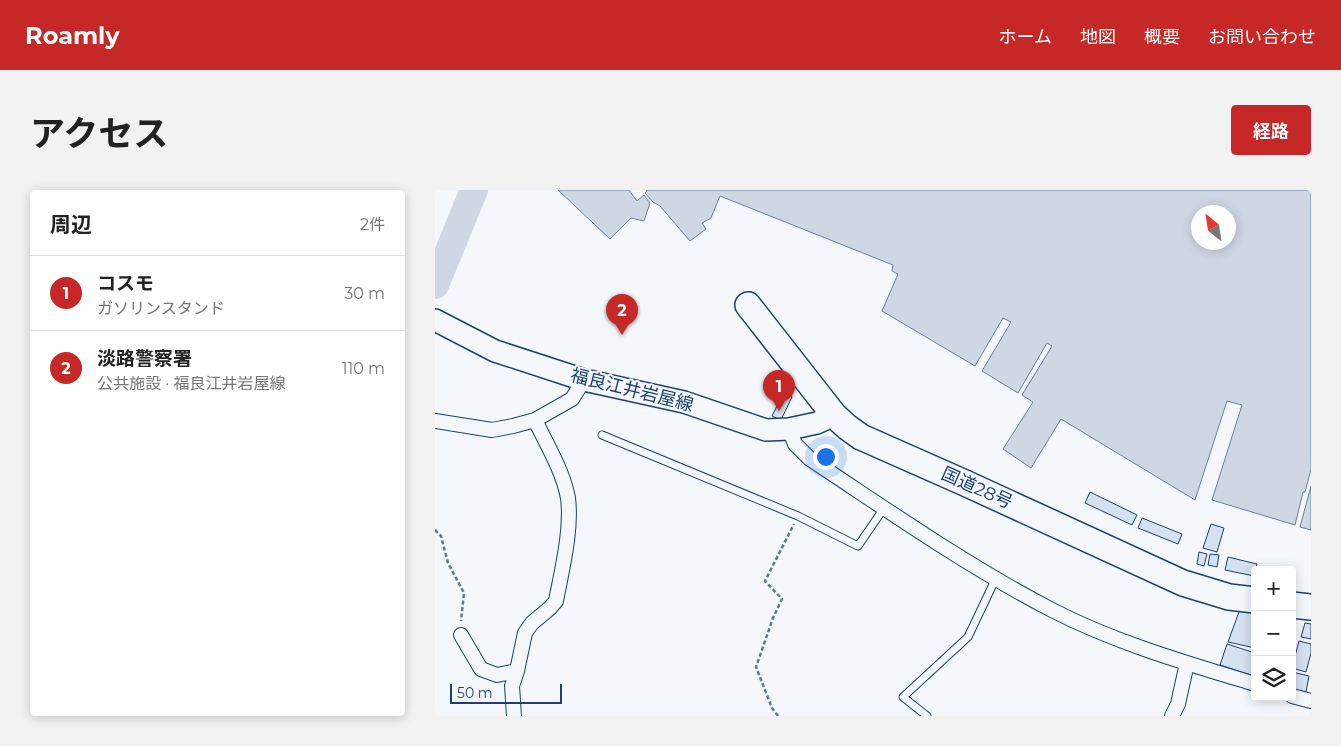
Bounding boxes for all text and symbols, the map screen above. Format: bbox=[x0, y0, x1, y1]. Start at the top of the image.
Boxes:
text: Roamly bbox=[25, 21, 120, 50]
text: ホーム bbox=[999, 26, 1052, 48]
text: 地図 bbox=[1080, 26, 1116, 48]
text: 概要 bbox=[1144, 26, 1180, 48]
text: お問い合わせ bbox=[1208, 26, 1316, 48]
button: 経路 bbox=[1231, 105, 1311, 155]
text: アクセス bbox=[30, 112, 168, 155]
north arrow bbox=[1191, 205, 1236, 250]
text: 周辺 bbox=[50, 212, 92, 237]
text: 2件 bbox=[360, 215, 385, 234]
text: コスモ bbox=[97, 272, 154, 295]
text: 1 bbox=[63, 284, 69, 303]
text: 30 m bbox=[344, 284, 385, 303]
pin: 2 bbox=[606, 294, 638, 335]
text: ガソリンスタンド bbox=[97, 299, 225, 318]
text: 淡路警察署 bbox=[97, 347, 192, 370]
text: 2 bbox=[61, 359, 71, 378]
text: 110 m bbox=[342, 359, 385, 378]
street label: 福良江井岩屋線 bbox=[568, 364, 696, 416]
pin: 1 bbox=[763, 370, 795, 411]
text: 公共施設 · 福良江井岩屋線 bbox=[97, 374, 285, 393]
your location bbox=[813, 444, 839, 470]
street label: 国道28号 bbox=[938, 463, 1016, 513]
map controls bbox=[1251, 566, 1296, 701]
button: + bbox=[1251, 566, 1296, 611]
button: − bbox=[1251, 611, 1296, 656]
button: layers bbox=[1251, 656, 1296, 701]
scale bar bbox=[450, 681, 563, 704]
text: 50 m bbox=[457, 684, 493, 702]

